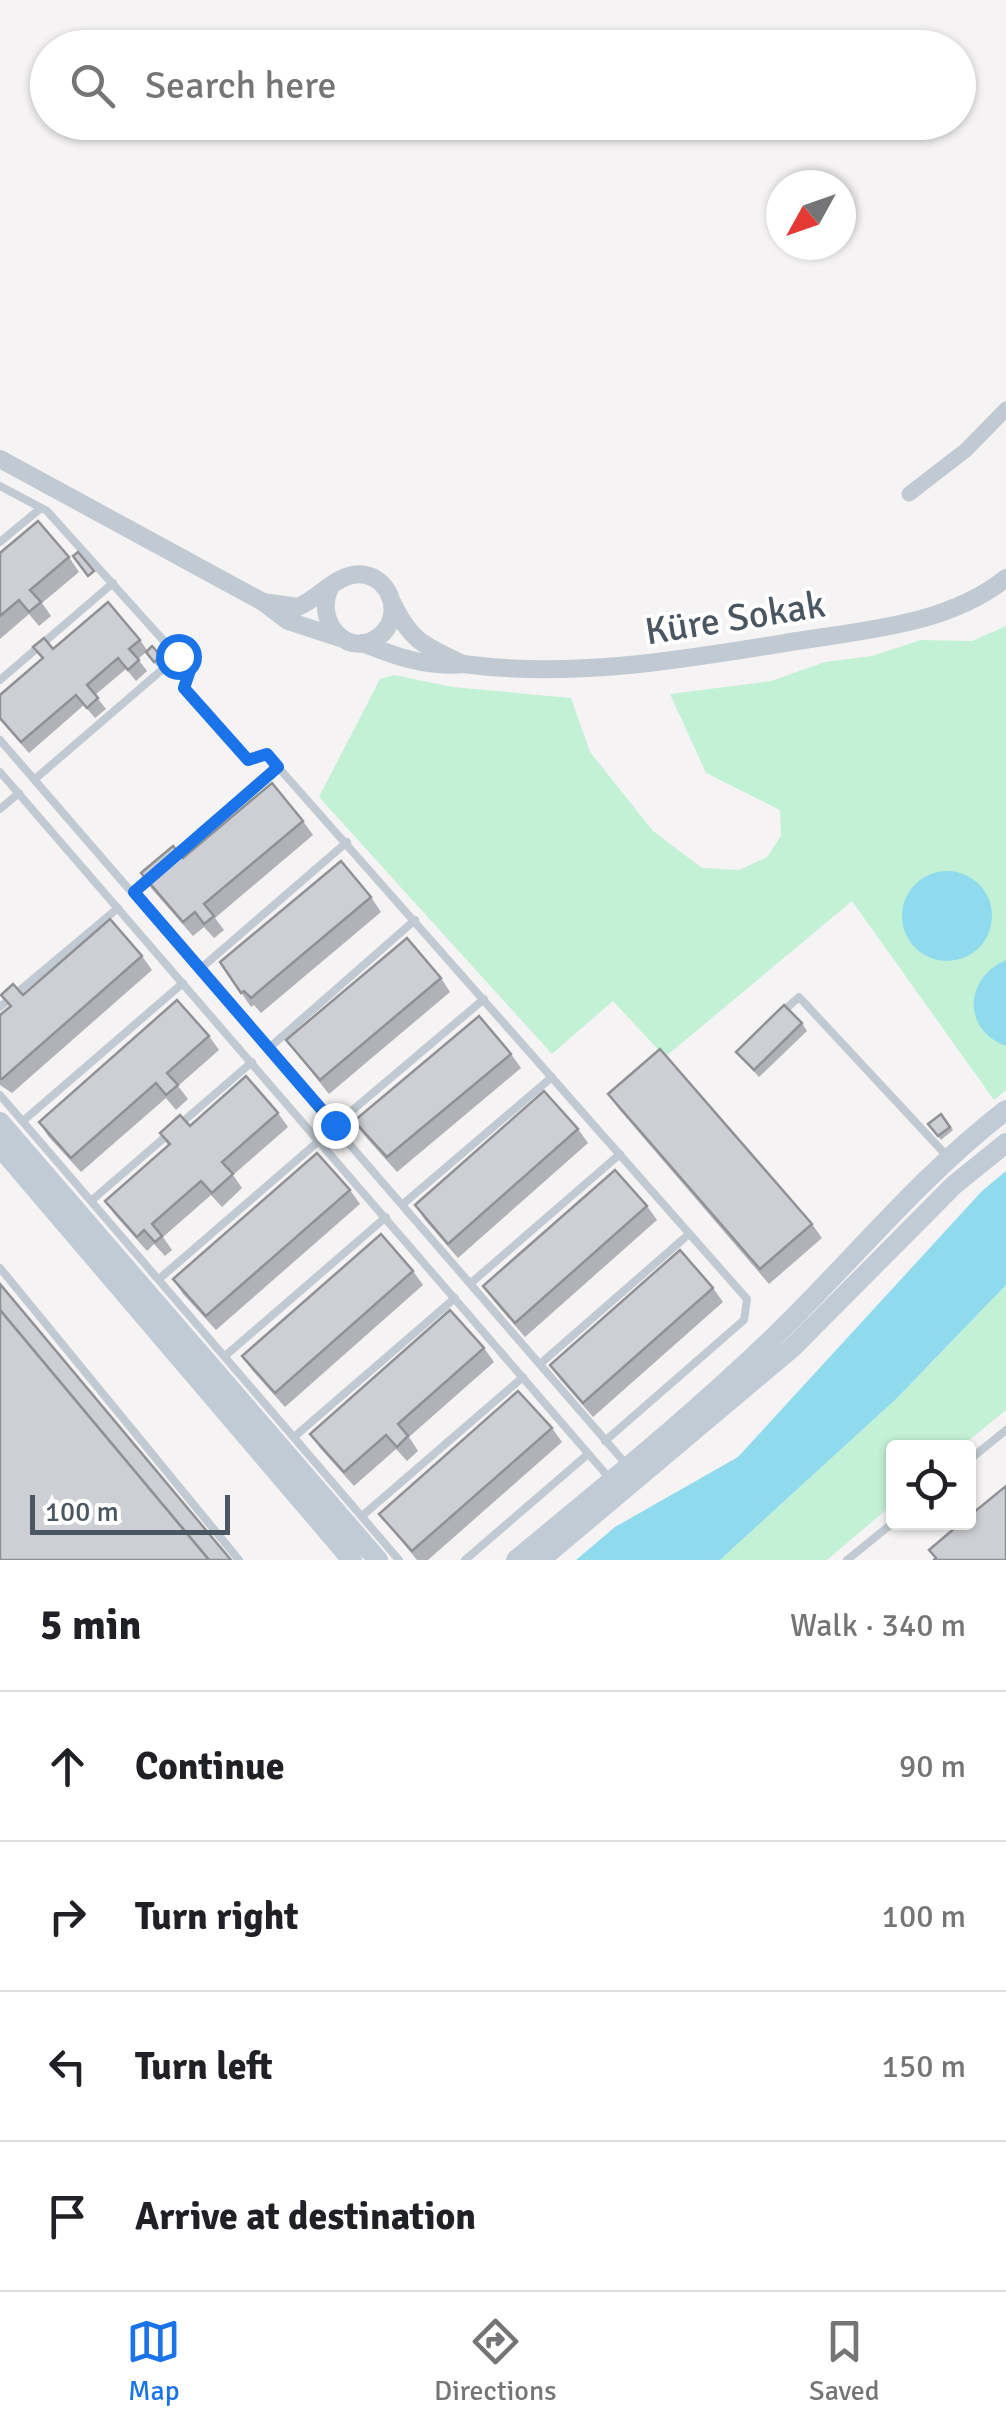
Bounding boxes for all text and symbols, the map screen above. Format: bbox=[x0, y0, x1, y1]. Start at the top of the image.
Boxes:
search box bbox=[30, 30, 976, 140]
icon: search bbox=[65, 58, 120, 113]
text: Search here bbox=[145, 62, 337, 109]
north arrow bbox=[766, 170, 856, 260]
street label: Küre Sokak bbox=[642, 581, 828, 655]
route start bbox=[156, 634, 202, 680]
route end bbox=[313, 1103, 359, 1149]
map controls bbox=[886, 1440, 976, 1530]
button: locate bbox=[886, 1440, 976, 1530]
scale bar bbox=[30, 1490, 230, 1534]
text: 100 m bbox=[45, 1495, 119, 1529]
text: 5 min bbox=[40, 1600, 141, 1651]
text: Walk · 340 m bbox=[790, 1606, 966, 1645]
icon: ahead bbox=[40, 1739, 95, 1794]
text: Continue bbox=[135, 1743, 285, 1790]
text: 90 m bbox=[899, 1747, 966, 1786]
icon: right bbox=[40, 1889, 95, 1944]
text: Turn right bbox=[135, 1893, 299, 1940]
text: 100 m bbox=[882, 1897, 966, 1936]
icon: left bbox=[40, 2039, 95, 2094]
text: Turn left bbox=[135, 2043, 273, 2090]
text: 150 m bbox=[882, 2047, 966, 2086]
icon: arrive bbox=[40, 2189, 95, 2244]
text: Arrive at destination bbox=[135, 2193, 476, 2240]
tab: Map bbox=[126, 2314, 181, 2408]
tab: Directions bbox=[434, 2314, 556, 2408]
tab: Saved bbox=[809, 2314, 880, 2408]

